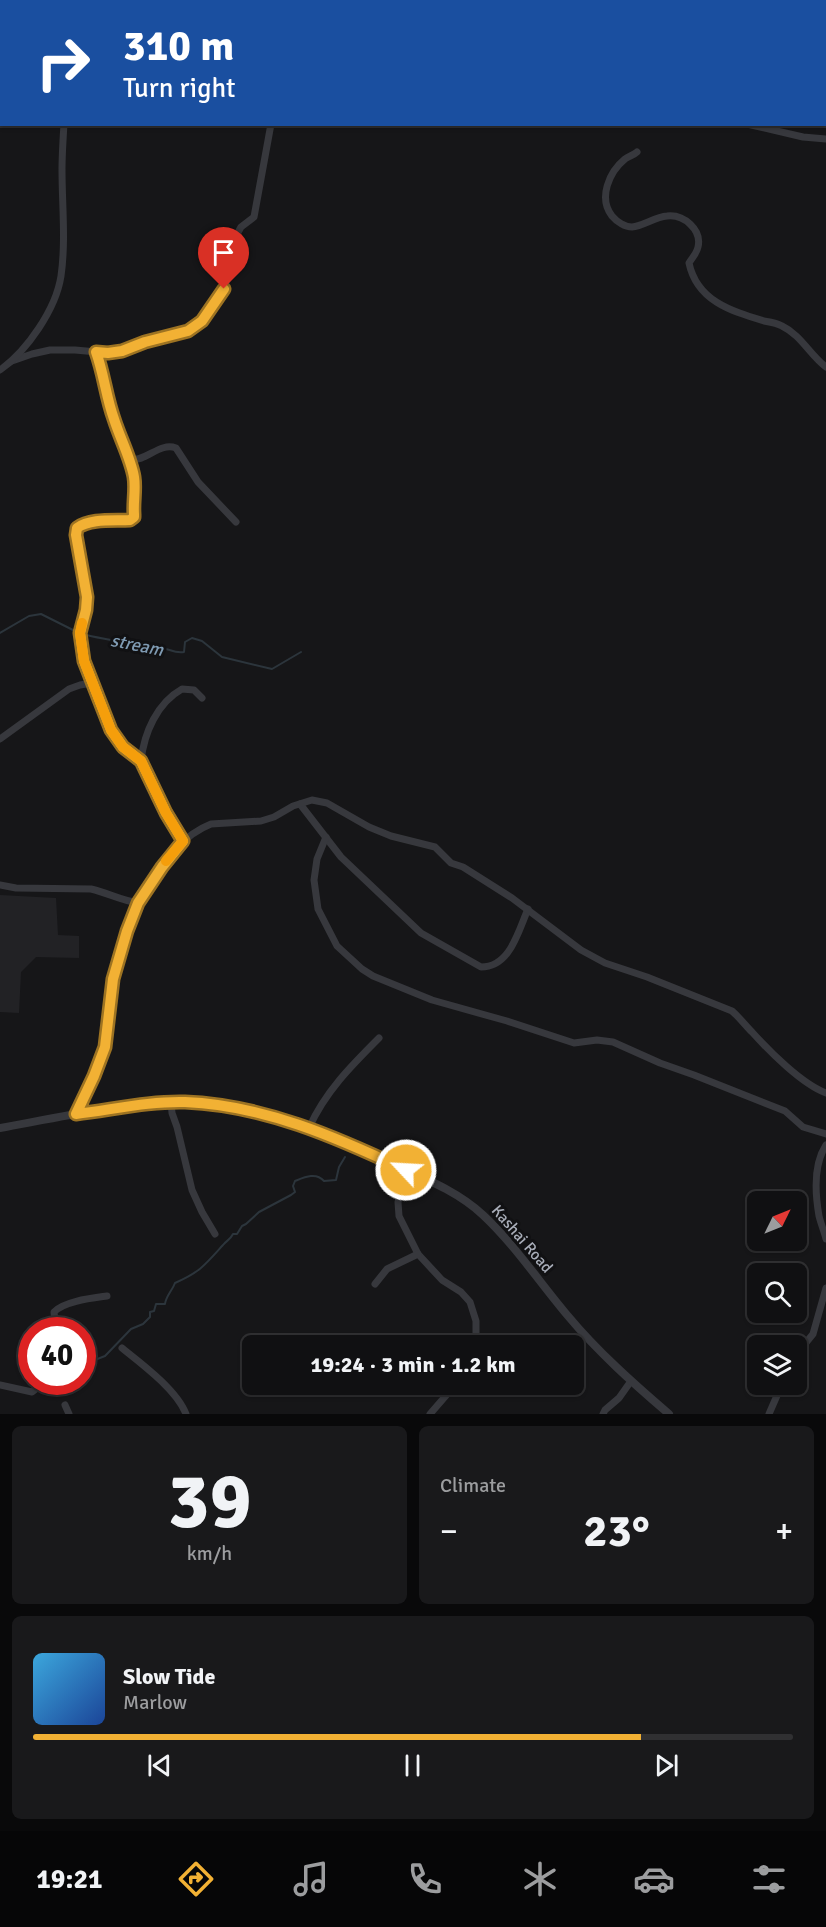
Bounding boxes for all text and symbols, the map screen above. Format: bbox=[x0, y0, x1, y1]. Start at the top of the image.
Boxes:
text: 310 m bbox=[123, 21, 234, 72]
icon: right bbox=[24, 24, 102, 102]
text: Turn right bbox=[123, 72, 236, 105]
pin bbox=[198, 227, 249, 289]
icon: arrive bbox=[207, 236, 240, 269]
water label: stream bbox=[109, 629, 166, 661]
position arrow bbox=[374, 1138, 438, 1202]
north arrow bbox=[747, 1191, 807, 1251]
map controls bbox=[747, 1191, 807, 1395]
street label: Kashai Road bbox=[487, 1201, 557, 1277]
button: search bbox=[747, 1263, 807, 1323]
speed limit sign: 40 bbox=[18, 1317, 96, 1395]
button: layers bbox=[747, 1335, 807, 1395]
text: 19:24 · 3 min · 1.2 km bbox=[310, 1351, 516, 1378]
text: 39 bbox=[167, 1454, 252, 1550]
text: Climate bbox=[440, 1473, 506, 1498]
text: 23° bbox=[583, 1504, 650, 1559]
text: − bbox=[440, 1511, 458, 1552]
text: + bbox=[775, 1511, 793, 1552]
text: km/h bbox=[187, 1541, 232, 1566]
text: Slow Tide bbox=[123, 1663, 215, 1690]
text: Marlow bbox=[123, 1690, 187, 1715]
icon: previous bbox=[143, 1749, 176, 1782]
icon: pause bbox=[396, 1749, 429, 1782]
icon: next bbox=[650, 1749, 683, 1782]
icon: directions bbox=[175, 1858, 217, 1900]
icon: music bbox=[290, 1858, 332, 1900]
icon: phone bbox=[404, 1858, 446, 1900]
icon: climate bbox=[519, 1858, 561, 1900]
icon: car bbox=[633, 1858, 675, 1900]
icon: filters bbox=[748, 1858, 790, 1900]
text: 19:21 bbox=[36, 1863, 103, 1896]

